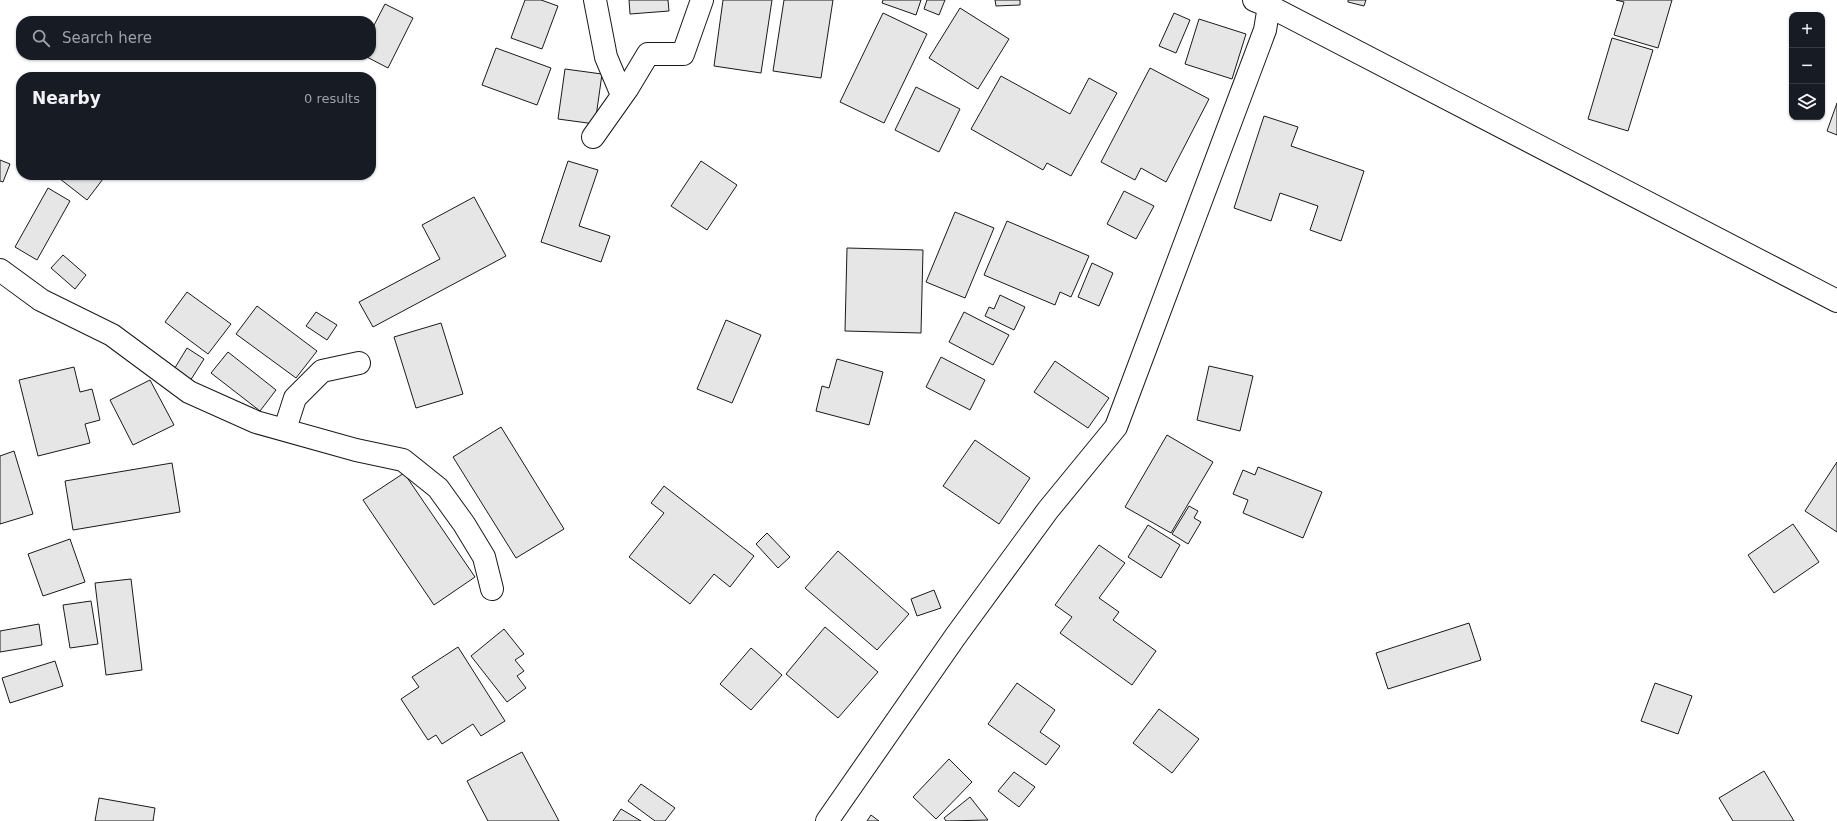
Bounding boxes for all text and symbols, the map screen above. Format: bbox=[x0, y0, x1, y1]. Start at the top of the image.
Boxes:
map controls bbox=[1789, 12, 1825, 120]
button: + bbox=[1789, 12, 1825, 48]
search box bbox=[16, 16, 376, 60]
icon: search bbox=[30, 27, 52, 49]
text: Search here bbox=[62, 29, 152, 47]
button: − bbox=[1789, 48, 1825, 84]
button: layers bbox=[1789, 84, 1825, 120]
text: Nearby bbox=[32, 88, 101, 108]
text: 0 results bbox=[304, 91, 360, 106]

